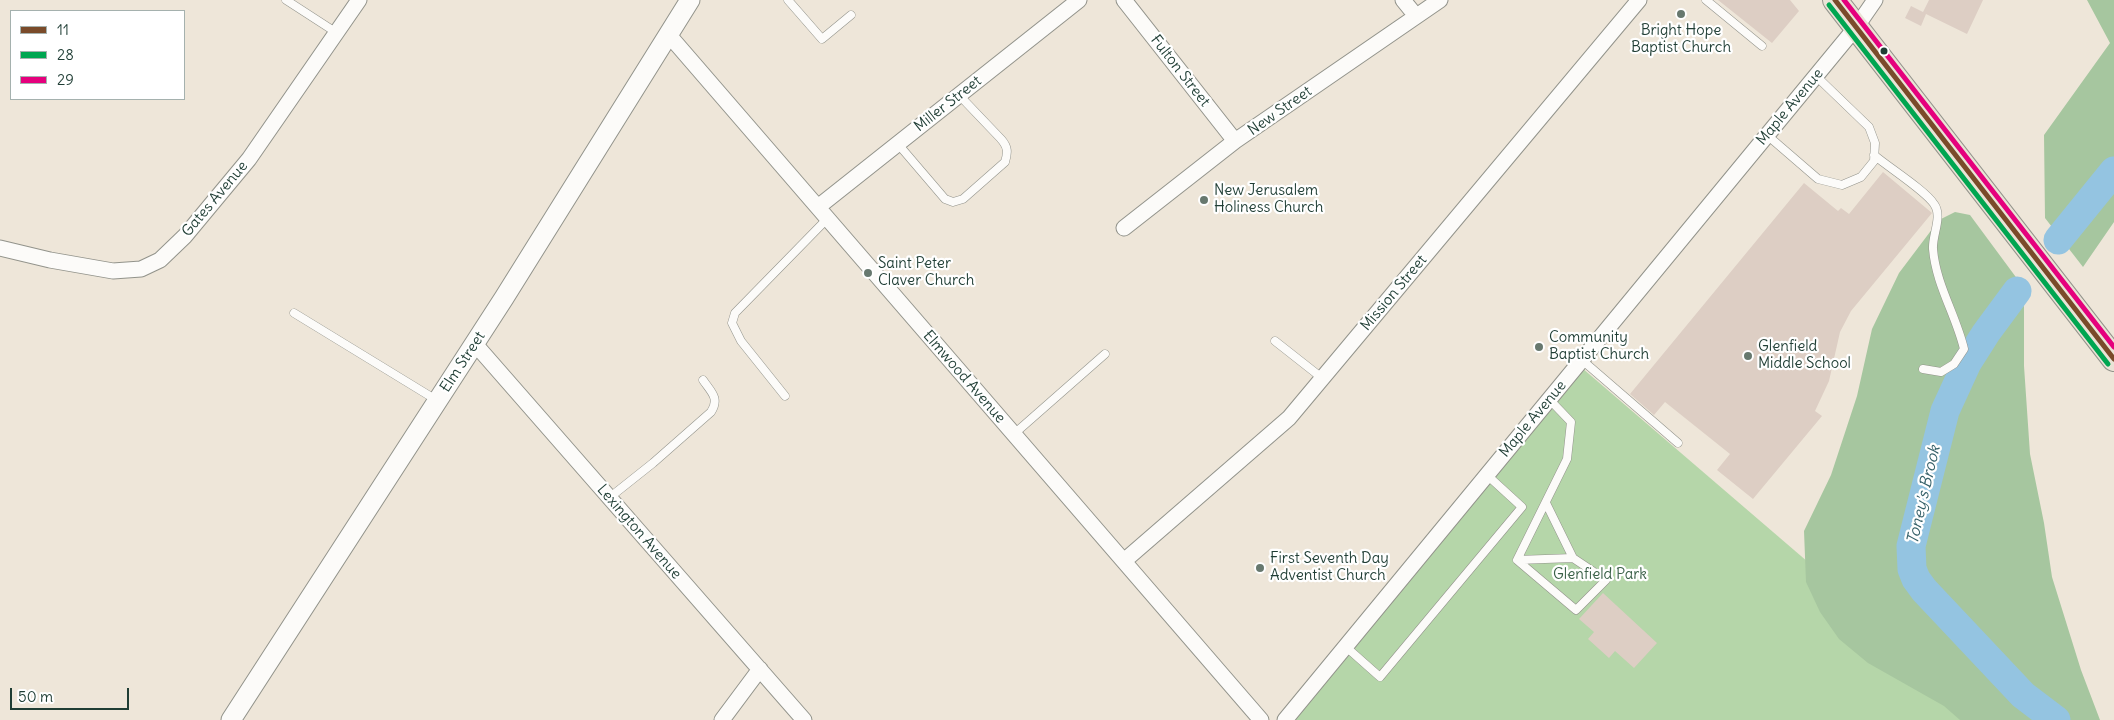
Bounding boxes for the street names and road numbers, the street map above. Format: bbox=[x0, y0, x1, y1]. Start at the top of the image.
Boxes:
street label: Fulton Street bbox=[1146, 32, 1214, 110]
street label: Maple Avenue bbox=[1753, 65, 1827, 149]
street label: Miller Street bbox=[911, 72, 985, 136]
street label: New Street bbox=[1245, 82, 1315, 140]
street label: Gates Avenue bbox=[178, 158, 252, 240]
street label: Mission Street bbox=[1357, 252, 1431, 334]
street label: Elmwood Avenue bbox=[919, 327, 1009, 427]
street label: Elm Street bbox=[437, 328, 489, 396]
street label: Maple Avenue bbox=[1496, 377, 1570, 461]
street label: Lexington Avenue bbox=[593, 481, 685, 583]

